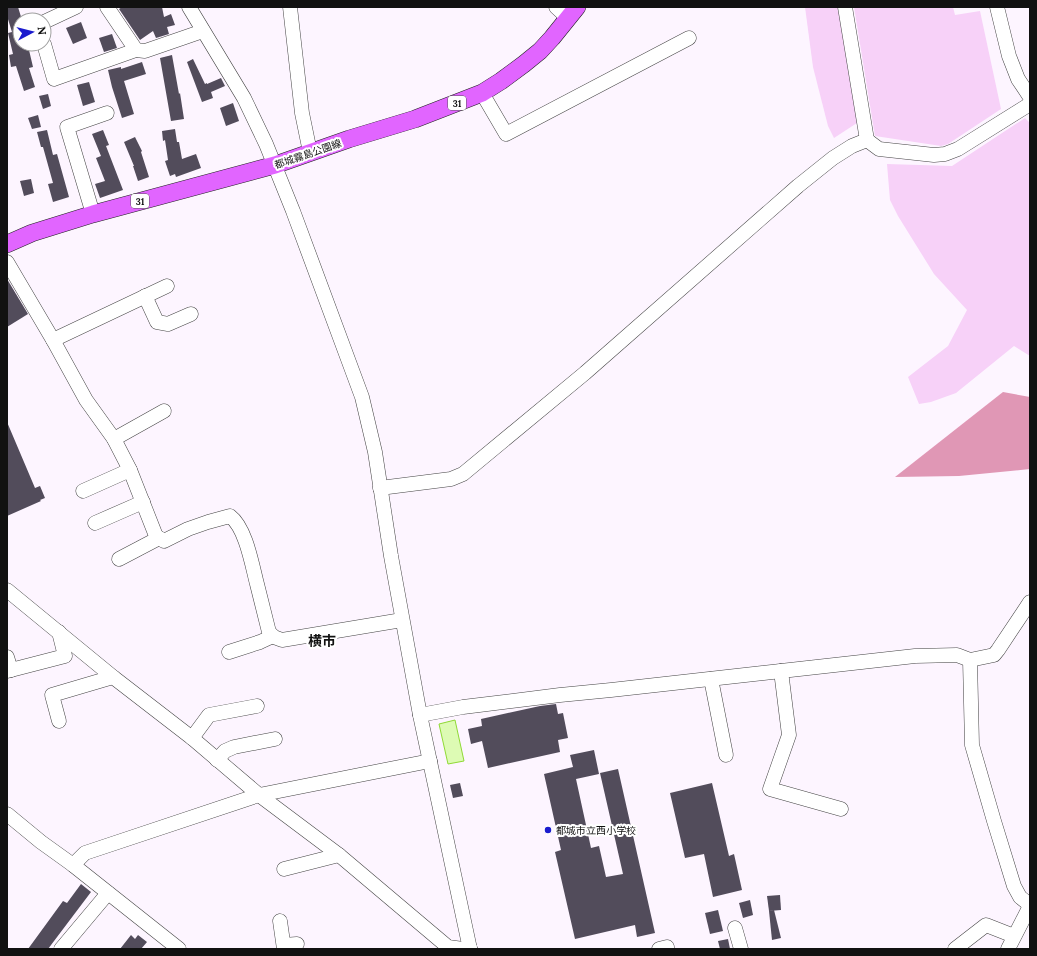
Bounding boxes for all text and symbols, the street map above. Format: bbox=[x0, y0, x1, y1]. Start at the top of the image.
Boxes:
north arrow bbox=[12, 12, 52, 52]
text: N bbox=[34, 26, 49, 36]
road number: 31 bbox=[448, 96, 466, 110]
street label: 都城霧島公園線 bbox=[273, 136, 343, 172]
road number: 31 bbox=[131, 194, 149, 208]
district label: 横市 bbox=[308, 632, 336, 650]
place label: 都城市立西小学校 bbox=[556, 824, 636, 837]
marker: 都城市立西小学校 bbox=[543, 825, 553, 835]

